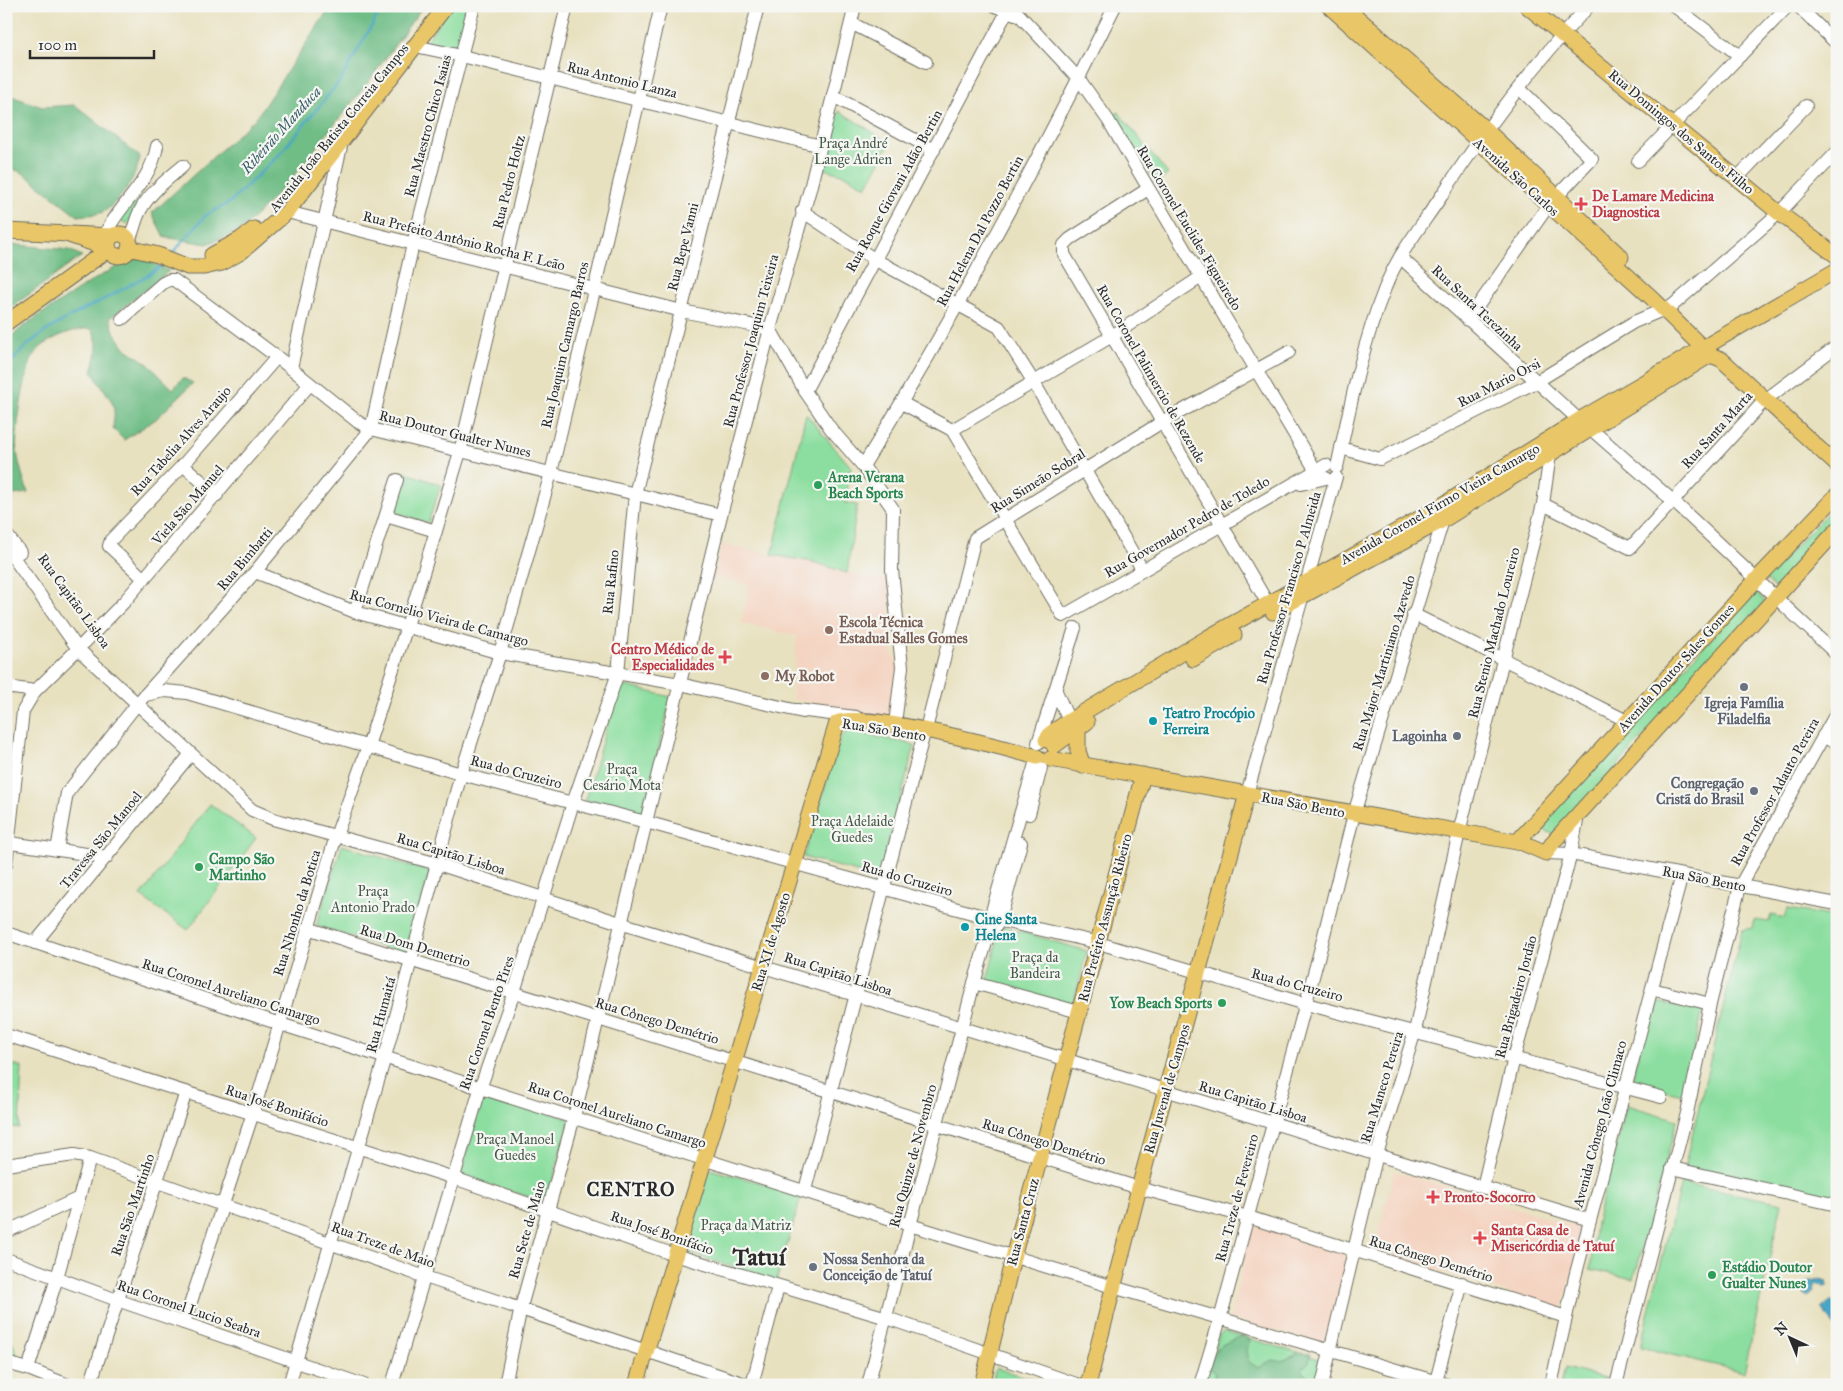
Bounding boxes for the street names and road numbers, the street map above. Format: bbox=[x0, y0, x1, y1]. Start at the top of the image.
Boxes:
street label: Avenida João Batista Correia Campos bbox=[265, 40, 413, 217]
street label: Rua Maestro Chico Isaias bbox=[401, 53, 455, 199]
street label: Rua Antonio Lanza bbox=[565, 58, 679, 102]
street label: Rua Domingos dos Santos Filho bbox=[1605, 66, 1757, 198]
street label: Rua Roque Giovani Adão Bertin bbox=[842, 106, 947, 276]
street label: Rua Pedro Holtz bbox=[489, 133, 529, 231]
street label: Avenida São Carlos bbox=[1469, 133, 1562, 220]
street label: Rua Coronel Euclides Figueiredo bbox=[1133, 142, 1245, 314]
street label: Rua Helena Dal Pozzo Bertin bbox=[933, 152, 1027, 309]
street label: Rua Bepe Vanni bbox=[664, 201, 702, 293]
street label: Rua Prefeito Antônio Rocha F. Leão bbox=[361, 208, 567, 274]
street label: Rua Professor Joaquim Teixeira bbox=[720, 252, 783, 430]
street label: Rua Joaquim Camargo Barros bbox=[538, 260, 593, 430]
street label: Rua Santa Terezinha bbox=[1428, 261, 1526, 355]
street label: Rua Coronel Palimercio de Rezende bbox=[1093, 282, 1209, 466]
street label: Rua Mario Orsi bbox=[1455, 355, 1543, 411]
street label: Rua Tabelia Alves Araujo bbox=[127, 382, 235, 500]
street label: Rua Santa Marta bbox=[1678, 388, 1756, 472]
street label: Rua Doutor Gualter Nunes bbox=[377, 407, 533, 461]
street label: Avenida Coronel Firmo Vieira Camargo bbox=[1336, 440, 1543, 569]
street label: Rua Simeão Sobral bbox=[987, 445, 1089, 517]
street label: Viela São Manuel bbox=[148, 461, 228, 549]
street label: Rua Governador Pedro de Toledo bbox=[1101, 473, 1273, 581]
street label: Rua Professor Francisco P Almeida bbox=[1253, 490, 1325, 686]
street label: Rua Bimbatti bbox=[214, 524, 276, 594]
street label: Rua Stenio Machado Loureiro bbox=[1464, 546, 1524, 720]
street label: Rua Rafino bbox=[599, 549, 623, 615]
street label: Rua Capitão Lisboa bbox=[34, 550, 114, 652]
street label: Rua Major Martiniano Azevedo bbox=[1349, 573, 1419, 753]
street label: Rua Cornelio Vieira de Camargo bbox=[348, 586, 530, 650]
street label: Avenida Doutor Sales Gomes bbox=[1613, 601, 1738, 736]
street label: Rua São Bento bbox=[841, 715, 927, 745]
street label: Rua Professor Adauto Pereira bbox=[1727, 715, 1823, 869]
street label: Rua do Cruzeiro bbox=[468, 752, 564, 792]
street label: Travessa São Manoel bbox=[56, 788, 146, 892]
street label: Rua São Bento bbox=[1260, 789, 1346, 821]
street label: Rua Capitão Lisboa bbox=[395, 829, 507, 879]
street label: Rua Prefeito Assunção Ribeiro bbox=[1074, 832, 1136, 1004]
street label: Rua Nhonho da Botica bbox=[270, 848, 324, 978]
street label: Rua do Cruzeiro bbox=[859, 858, 955, 900]
street label: Rua São Bento bbox=[1661, 863, 1747, 895]
street label: Rua XI de Agosto bbox=[748, 891, 794, 993]
street label: Rua Dom Demetrio bbox=[358, 921, 472, 971]
street label: Rua Brigadeiro Jordão bbox=[1491, 934, 1542, 1061]
street label: Rua Capitão Lisboa bbox=[782, 949, 894, 1000]
street label: Rua Coronel Bento Pires bbox=[456, 954, 518, 1092]
street label: Rua Coronel Aureliano Camargo bbox=[140, 955, 322, 1029]
street label: Rua do Cruzeiro bbox=[1249, 965, 1345, 1005]
street label: Rua Humaitá bbox=[363, 975, 399, 1055]
street label: Rua Cônego Demétrio bbox=[593, 994, 721, 1048]
street label: Rua Juvenal de Campos bbox=[1140, 1022, 1195, 1156]
street label: Rua Maneco Pereira bbox=[1357, 1029, 1407, 1145]
street label: Avenida Cônego João Climaco bbox=[1569, 1039, 1631, 1210]
street label: Rua Capitão Lisboa bbox=[1197, 1077, 1309, 1127]
street label: Rua Coronel Aureliano Camargo bbox=[526, 1078, 708, 1152]
street label: Rua José Bonifácio bbox=[223, 1081, 331, 1132]
street label: Rua Quinze de Novembro bbox=[886, 1082, 940, 1230]
street label: Rua Cônego Demétrio bbox=[980, 1115, 1108, 1169]
street label: Rua Treze de Fevereiro bbox=[1212, 1132, 1262, 1264]
street label: Rua São Martinho bbox=[108, 1152, 158, 1258]
street label: Rua Santa Cruz bbox=[1003, 1176, 1043, 1268]
street label: Rua Sete de Maio bbox=[505, 1179, 549, 1281]
street label: Rua José Bonifácio bbox=[608, 1207, 716, 1260]
street label: Rua Treze de Maio bbox=[329, 1218, 437, 1272]
street label: Rua Cônego Demétrio bbox=[1367, 1232, 1495, 1286]
street label: Rua Coronel Lucio Seabra bbox=[115, 1276, 263, 1342]

